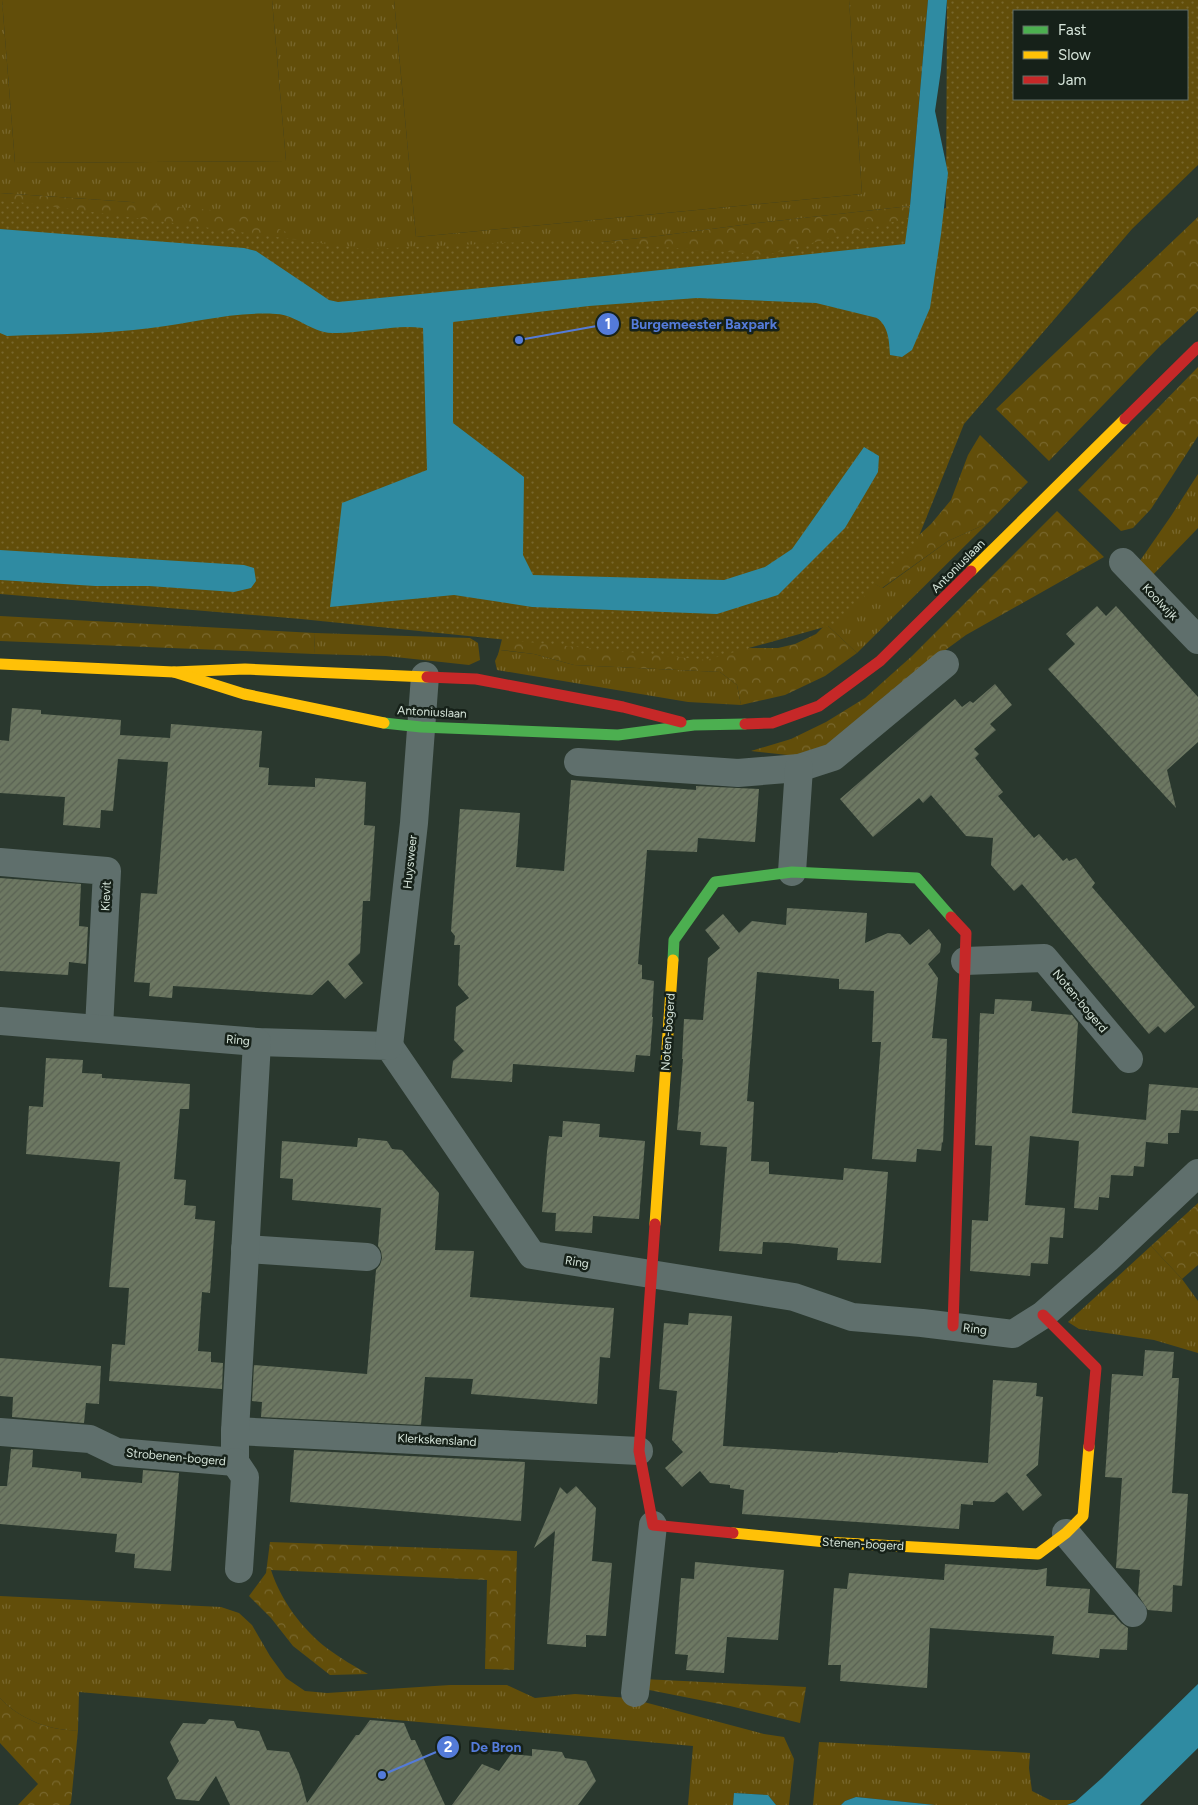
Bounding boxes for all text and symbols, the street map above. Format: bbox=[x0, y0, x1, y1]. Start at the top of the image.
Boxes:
legend bbox=[1013, 10, 1188, 100]
text: Fast bbox=[1058, 21, 1087, 39]
text: Slow bbox=[1058, 46, 1091, 64]
text: Jam bbox=[1058, 71, 1086, 89]
callout: Burgemeester Baxpark bbox=[596, 310, 787, 339]
text: 1 bbox=[605, 315, 611, 333]
text: Burgemeester Baxpark bbox=[631, 316, 778, 333]
street label: Antoniuslaan bbox=[928, 536, 988, 596]
street label: Koolwijk bbox=[1139, 581, 1181, 623]
street label: Antoniuslaan bbox=[397, 703, 467, 721]
street label: Huysweer bbox=[400, 834, 420, 890]
street label: Kievit bbox=[98, 880, 114, 911]
street label: Noten-bogerd bbox=[1050, 967, 1110, 1035]
street label: Noten-bogerd bbox=[658, 993, 678, 1071]
street label: Ring bbox=[225, 1032, 251, 1048]
street label: Ring bbox=[564, 1253, 590, 1271]
street label: Ring bbox=[962, 1321, 988, 1337]
street label: Klerkskensland bbox=[397, 1431, 477, 1449]
street label: Strobenen-bogerd bbox=[126, 1446, 226, 1468]
street label: Stenen-bogerd bbox=[822, 1535, 904, 1553]
callout: De Bron bbox=[435, 1732, 531, 1761]
text: 2 bbox=[444, 1738, 453, 1756]
text: De Bron bbox=[471, 1739, 521, 1756]

